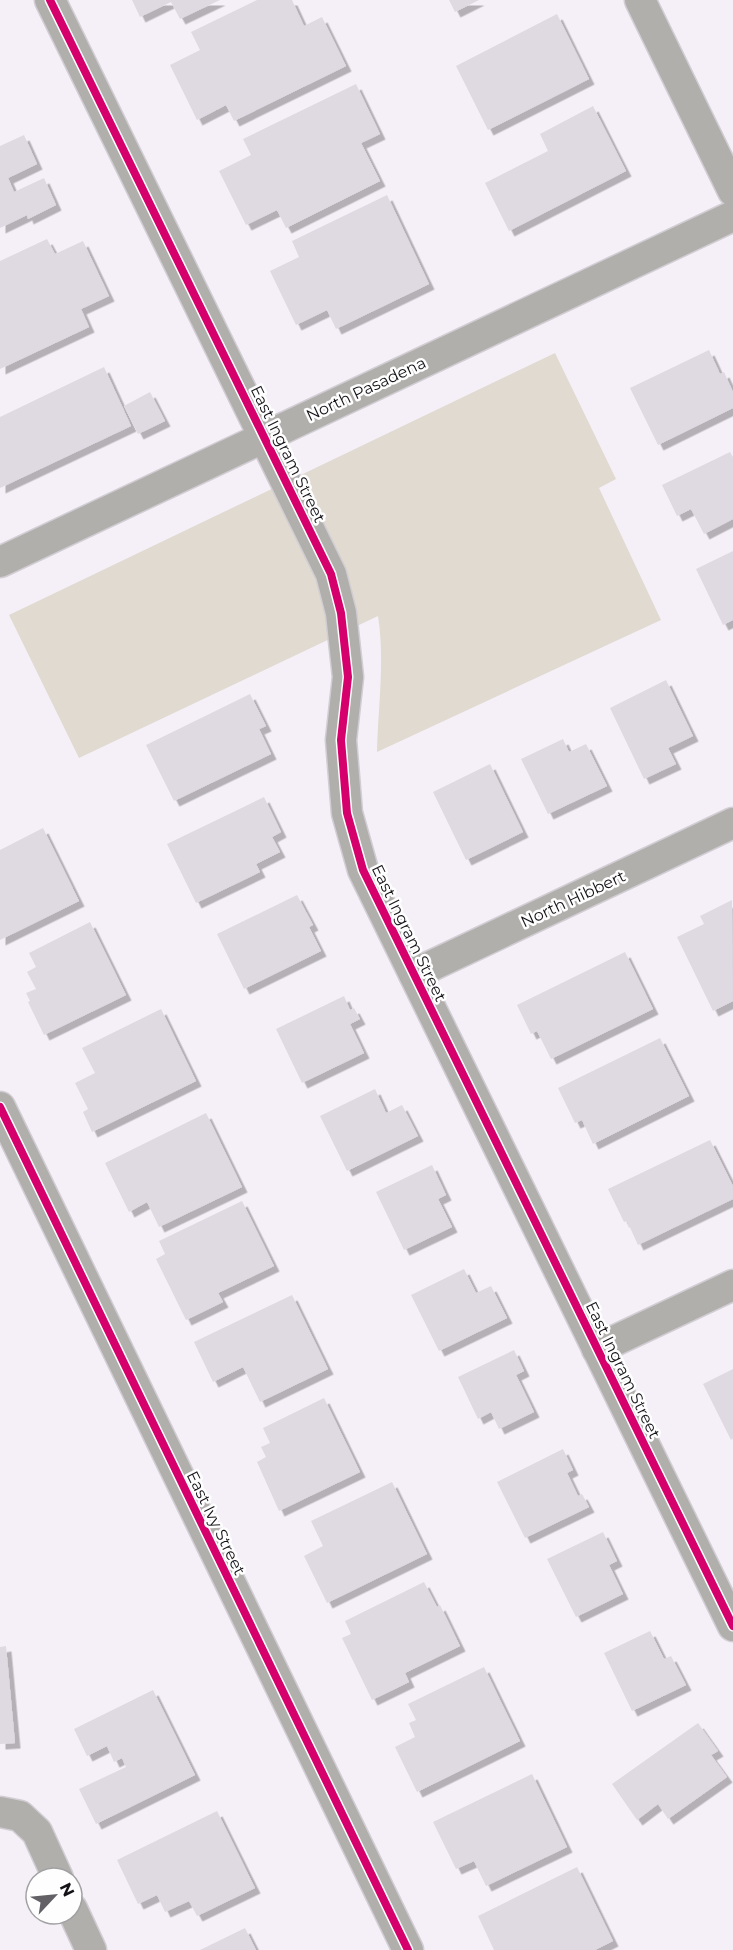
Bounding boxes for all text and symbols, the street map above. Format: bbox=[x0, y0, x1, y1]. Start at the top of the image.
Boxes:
street label: North Pasadena bbox=[303, 353, 429, 425]
street label: East Ingram Street bbox=[247, 382, 330, 526]
street label: East Ingram Street bbox=[368, 861, 451, 1005]
street label: North Hibbert bbox=[518, 866, 629, 931]
street label: East Ingram Street bbox=[582, 1298, 665, 1442]
street label: East Ivy Street bbox=[183, 1468, 250, 1578]
north arrow bbox=[24, 1866, 84, 1926]
text: N bbox=[56, 1880, 78, 1900]

